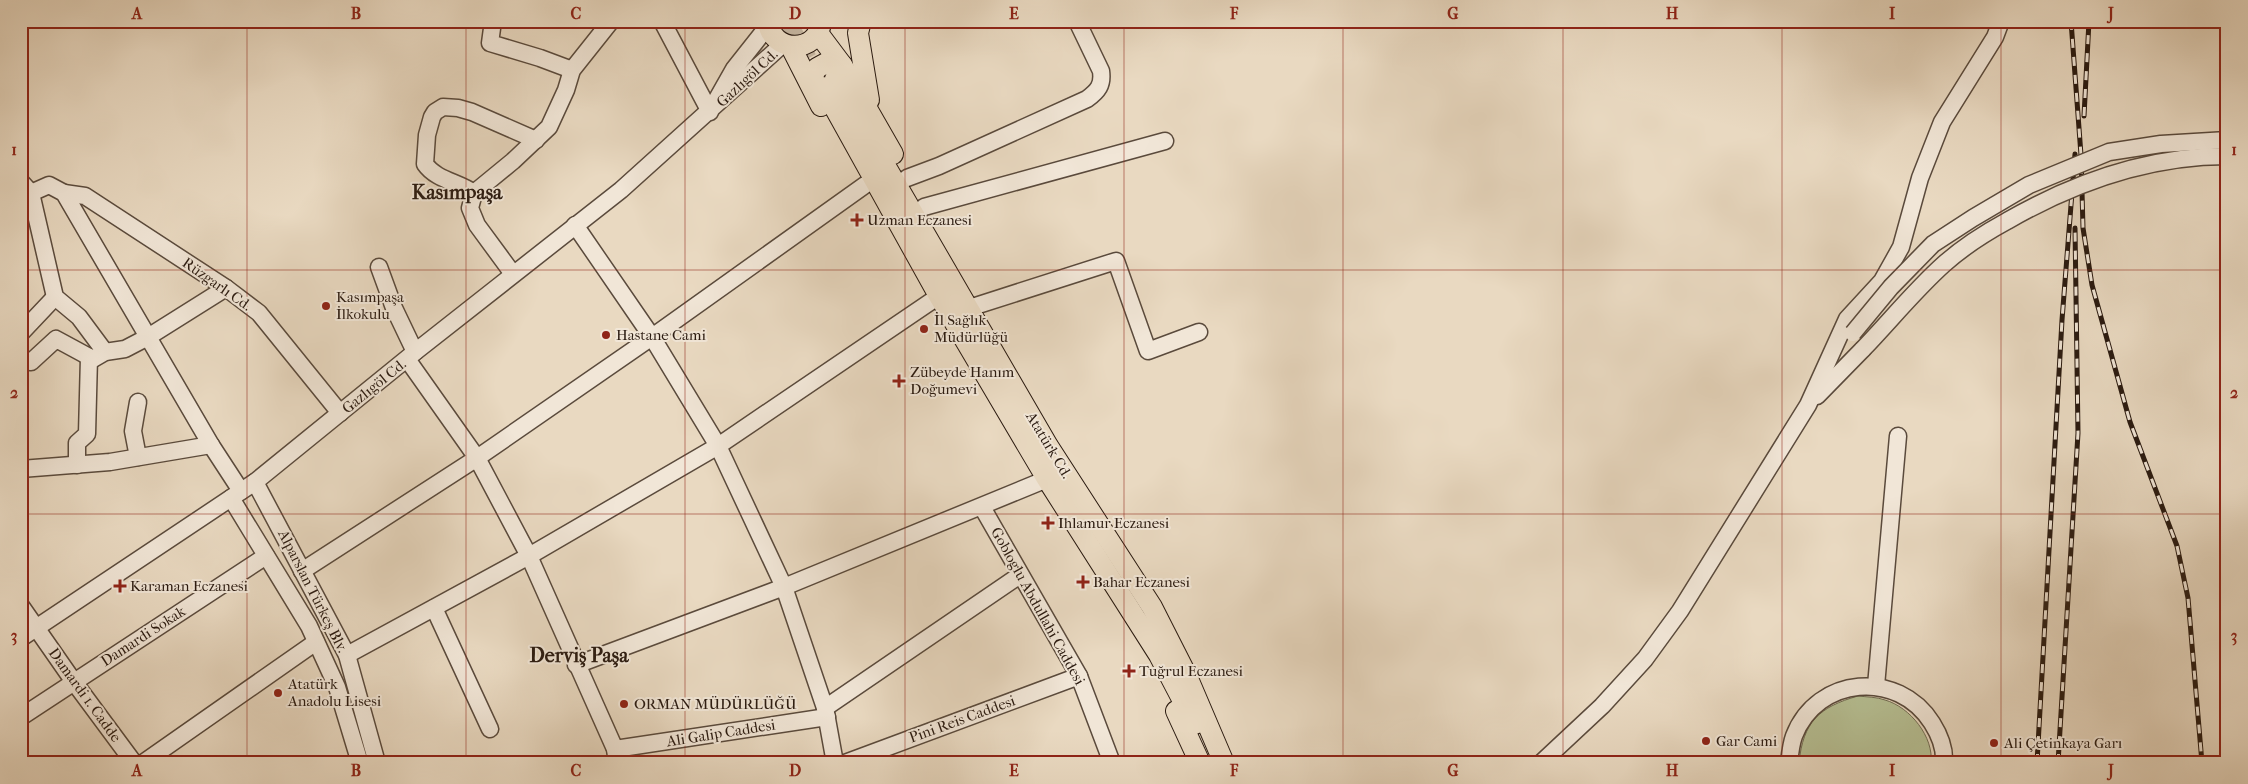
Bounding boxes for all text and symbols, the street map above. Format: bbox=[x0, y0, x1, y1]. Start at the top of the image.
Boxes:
text: A bbox=[131, 4, 143, 23]
text: B bbox=[351, 4, 361, 23]
text: C bbox=[571, 4, 582, 23]
text: D bbox=[789, 4, 801, 23]
text: E bbox=[1009, 4, 1019, 23]
text: F bbox=[1229, 4, 1239, 23]
text: G bbox=[1447, 4, 1459, 23]
text: H bbox=[1666, 4, 1679, 23]
text: I bbox=[1889, 4, 1896, 23]
text: J bbox=[2106, 4, 2114, 24]
street label: Gazlıgöl Cd. bbox=[713, 45, 781, 111]
text: 1 bbox=[11, 140, 17, 159]
text: 1 bbox=[2231, 140, 2237, 159]
district label: Kasımpaşa bbox=[412, 181, 503, 205]
place label: Uzman Eczanesi bbox=[867, 211, 973, 229]
marker: Uzman Eczanesi bbox=[851, 214, 863, 226]
street label: Rüzgarlı Cd. bbox=[179, 254, 255, 314]
place label: Kasımpaşa İlkokulu bbox=[336, 288, 405, 323]
marker: Kasımpaşa İlkokulu bbox=[320, 300, 332, 312]
place label: İl Sağlık Müdürlüğü bbox=[934, 311, 1008, 346]
marker: İl Sağlık Müdürlüğü bbox=[918, 323, 930, 335]
place label: Hastane Cami bbox=[616, 326, 706, 344]
marker: Hastane Cami bbox=[600, 329, 612, 341]
street label: Gazlıgöl Cd. bbox=[338, 355, 410, 417]
place label: Zübeyde Hanım Doğumevi bbox=[910, 363, 1015, 398]
marker: Zübeyde Hanım Doğumevi bbox=[892, 374, 906, 388]
text: 2 bbox=[10, 383, 18, 402]
text: 2 bbox=[2230, 383, 2238, 402]
street label: Atatürk Cd. bbox=[1022, 408, 1076, 482]
place label: Ihlamur Eczanesi bbox=[1058, 514, 1170, 532]
marker: Ihlamur Eczanesi bbox=[1042, 517, 1054, 529]
street label: Gobloglu Abdullahi Caddesi bbox=[987, 524, 1089, 689]
street label: Alparslan Türkeş Blv. bbox=[274, 526, 352, 656]
place label: Bahar Eczanesi bbox=[1093, 573, 1191, 591]
marker: Bahar Eczanesi bbox=[1077, 576, 1089, 588]
place label: Karaman Eczanesi bbox=[130, 577, 249, 595]
marker: Karaman Eczanesi bbox=[114, 580, 126, 592]
street label: Damardi Sokak bbox=[97, 602, 189, 670]
text: 3 bbox=[11, 626, 17, 646]
text: 3 bbox=[2231, 626, 2237, 646]
street label: Damardi 1. Cadde bbox=[45, 644, 126, 746]
district label: Derviş Paşa bbox=[529, 644, 629, 668]
place label: Tuğrul Eczanesi bbox=[1139, 662, 1243, 680]
marker: Tuğrul Eczanesi bbox=[1123, 665, 1135, 677]
place label: Atatürk Anadolu Lisesi bbox=[287, 675, 382, 710]
marker: Atatürk Anadolu Lisesi bbox=[272, 687, 284, 699]
street label: Pini Reis Caddesi bbox=[906, 691, 1018, 747]
place label: ORMAN MÜDÜRLÜĞÜ bbox=[634, 695, 797, 713]
marker: ORMAN MÜDÜRLÜĞÜ bbox=[618, 698, 630, 710]
street label: Ali Galip Caddesi bbox=[664, 715, 777, 751]
place label: Gar Cami bbox=[1716, 732, 1778, 750]
place label: Ali Çetinkaya Garı bbox=[2003, 734, 2123, 752]
marker: Gar Cami bbox=[1700, 735, 1712, 747]
marker: Ali Çetinkaya Garı bbox=[1988, 737, 2000, 749]
text: A bbox=[131, 761, 143, 780]
text: B bbox=[351, 761, 361, 780]
text: C bbox=[571, 761, 582, 780]
text: D bbox=[789, 761, 801, 780]
text: E bbox=[1009, 761, 1019, 780]
text: F bbox=[1229, 761, 1239, 780]
text: G bbox=[1447, 761, 1459, 780]
text: H bbox=[1666, 761, 1679, 780]
text: I bbox=[1889, 761, 1896, 780]
text: J bbox=[2106, 761, 2114, 781]

